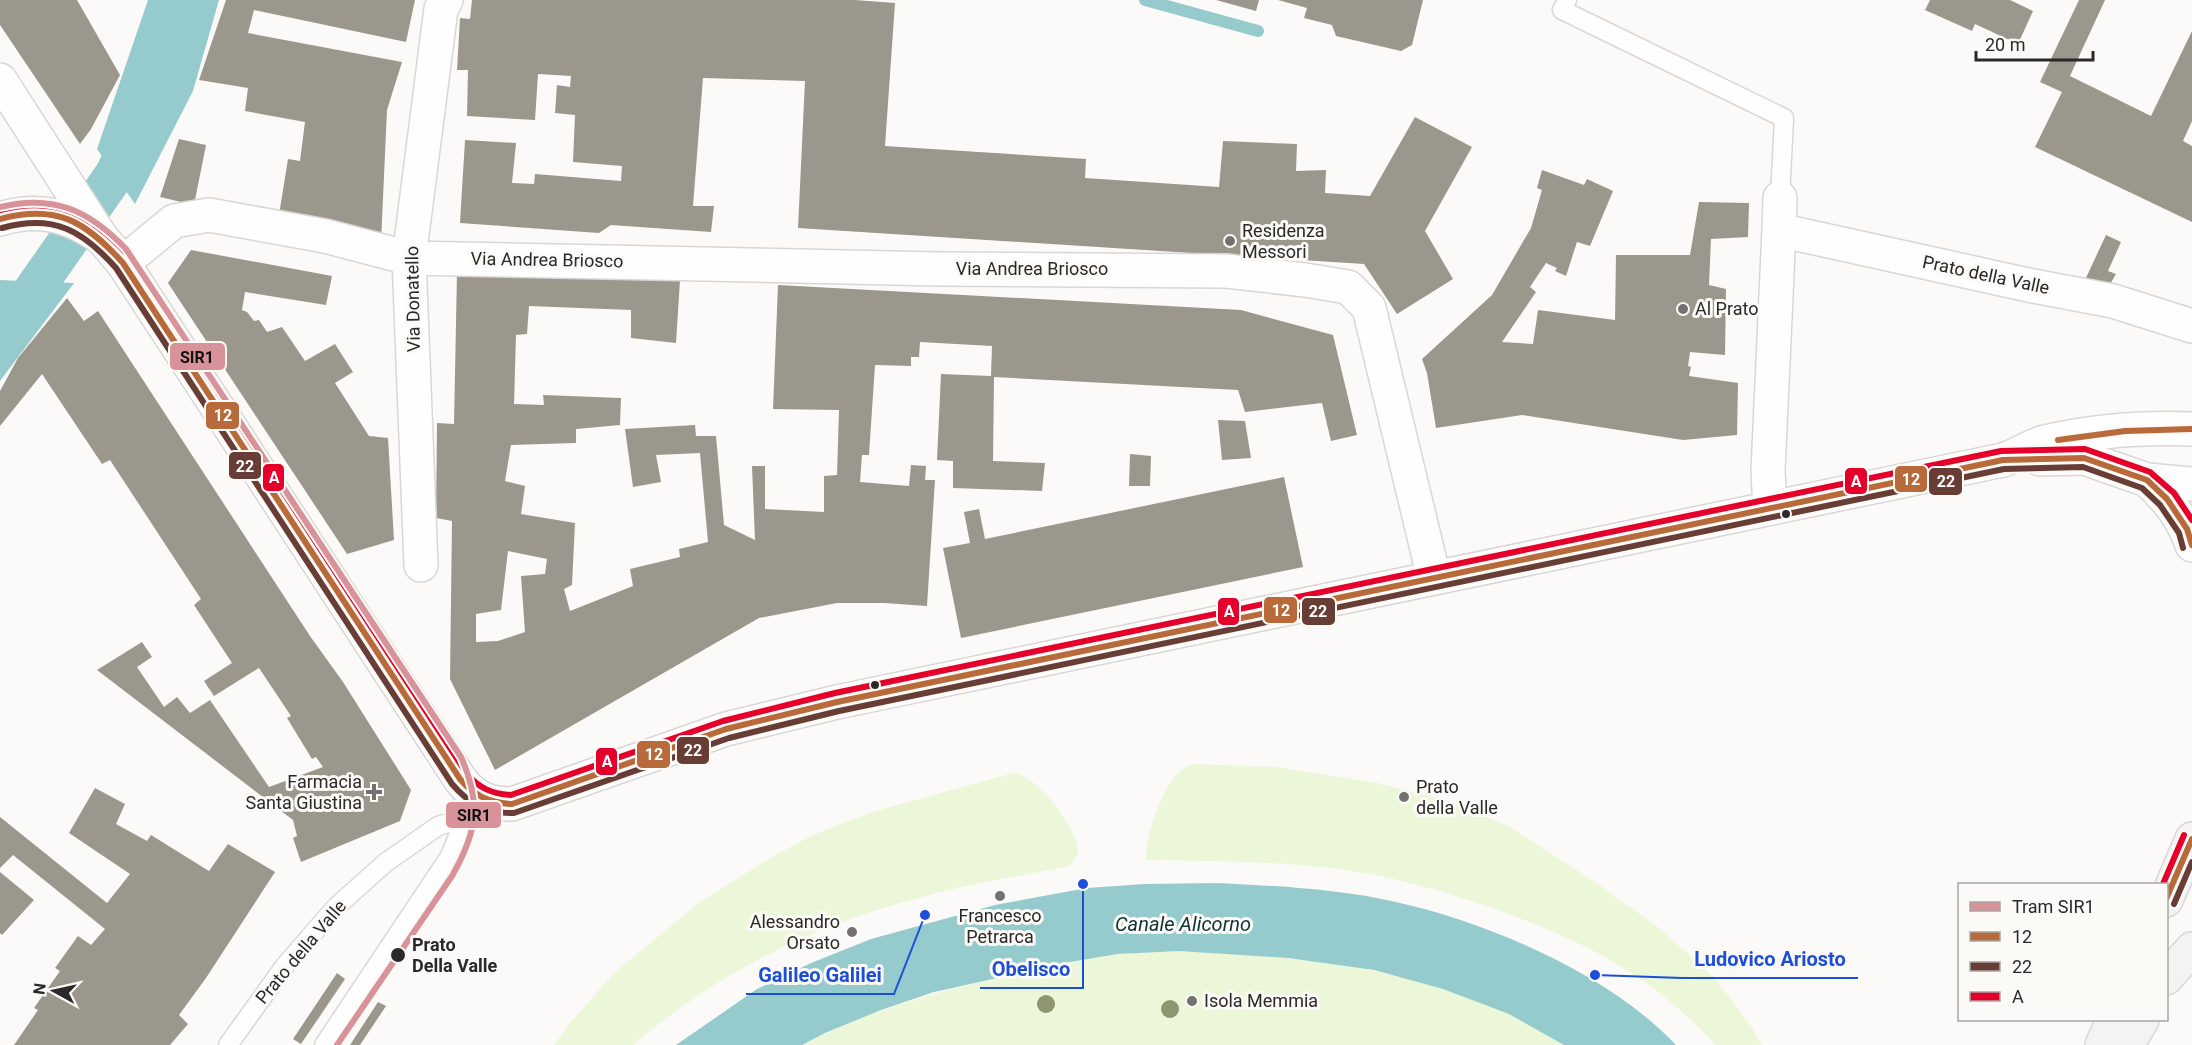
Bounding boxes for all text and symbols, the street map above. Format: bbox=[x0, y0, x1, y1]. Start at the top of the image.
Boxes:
scale bar bbox=[1976, 24, 2093, 62]
text: 20 m bbox=[1985, 34, 2025, 55]
place label: Residenza Messori bbox=[1242, 220, 1325, 262]
marker: Residenza Messori bbox=[1223, 234, 1237, 248]
street label: Via Donatello bbox=[401, 246, 424, 352]
street label: Via Andrea Briosco bbox=[471, 248, 623, 271]
street label: Prato della Valle bbox=[1921, 251, 2051, 298]
street label: Via Andrea Briosco bbox=[956, 258, 1108, 279]
place label: Al Prato bbox=[1695, 298, 1758, 319]
marker: Al Prato bbox=[1676, 302, 1690, 316]
line badge: SIR1 bbox=[169, 342, 226, 371]
text: SIR1 bbox=[180, 348, 214, 367]
line badge: 12 bbox=[205, 401, 240, 430]
text: 12 bbox=[214, 406, 232, 425]
line badge: 22 bbox=[228, 451, 262, 480]
text: 22 bbox=[236, 457, 254, 476]
line badge: A bbox=[262, 463, 285, 492]
line badge: 12 bbox=[1894, 465, 1928, 493]
line badge: A bbox=[1844, 467, 1868, 495]
line badge: 22 bbox=[1928, 467, 1963, 496]
text: A bbox=[269, 468, 280, 487]
text: 12 bbox=[1902, 470, 1920, 489]
text: A bbox=[1851, 472, 1862, 491]
text: 22 bbox=[1937, 472, 1955, 491]
unlabelled marker bbox=[1780, 508, 1792, 520]
line badge: 12 bbox=[1263, 596, 1298, 624]
line badge: A bbox=[1217, 597, 1240, 626]
line badge: 22 bbox=[1301, 597, 1336, 626]
text: 12 bbox=[1272, 601, 1290, 620]
text: A bbox=[1224, 602, 1235, 621]
text: 22 bbox=[1309, 602, 1327, 621]
unlabelled marker bbox=[869, 679, 881, 691]
line badge: 22 bbox=[676, 736, 710, 765]
line badge: 12 bbox=[636, 740, 671, 769]
text: 22 bbox=[684, 741, 702, 760]
text: 12 bbox=[645, 745, 663, 764]
line badge: A bbox=[595, 747, 618, 776]
text: A bbox=[602, 752, 613, 771]
place label: Farmacia Santa Giustina bbox=[246, 771, 362, 813]
place label: Prato della Valle bbox=[1416, 776, 1498, 818]
marker: Farmacia Santa Giustina bbox=[367, 785, 381, 799]
marker: Prato della Valle bbox=[1397, 790, 1411, 804]
line badge: SIR1 bbox=[445, 801, 502, 829]
text: SIR1 bbox=[457, 806, 491, 825]
legend bbox=[1958, 883, 2168, 1021]
marker: Francesco Petrarca bbox=[993, 889, 1007, 903]
street label: Prato della Valle bbox=[251, 895, 350, 1008]
text: Tram SIR1 bbox=[2012, 896, 2095, 917]
place label: Francesco Petrarca bbox=[958, 905, 1042, 947]
place label: Alessandro Orsato bbox=[750, 911, 840, 953]
water label: Canale Alicorno bbox=[1115, 912, 1251, 936]
marker: Alessandro Orsato bbox=[845, 925, 859, 939]
text: 12 bbox=[2012, 926, 2032, 947]
place label: Prato Della Valle bbox=[412, 934, 498, 976]
callout: Ludovico Ariosto bbox=[1682, 940, 1858, 978]
marker: Prato Della Valle bbox=[389, 946, 407, 964]
text: Ludovico Ariosto bbox=[1694, 947, 1846, 971]
callout: Obelisco bbox=[980, 950, 1083, 988]
callout: Galileo Galilei bbox=[746, 956, 894, 994]
text: 22 bbox=[2012, 956, 2032, 977]
text: Obelisco bbox=[992, 957, 1070, 981]
north arrow bbox=[24, 961, 84, 1021]
text: Galileo Galilei bbox=[758, 963, 882, 987]
text: N bbox=[29, 982, 50, 996]
text: A bbox=[2012, 986, 2024, 1007]
place label: Isola Memmia bbox=[1204, 990, 1318, 1011]
marker: Isola Memmia bbox=[1185, 994, 1199, 1008]

